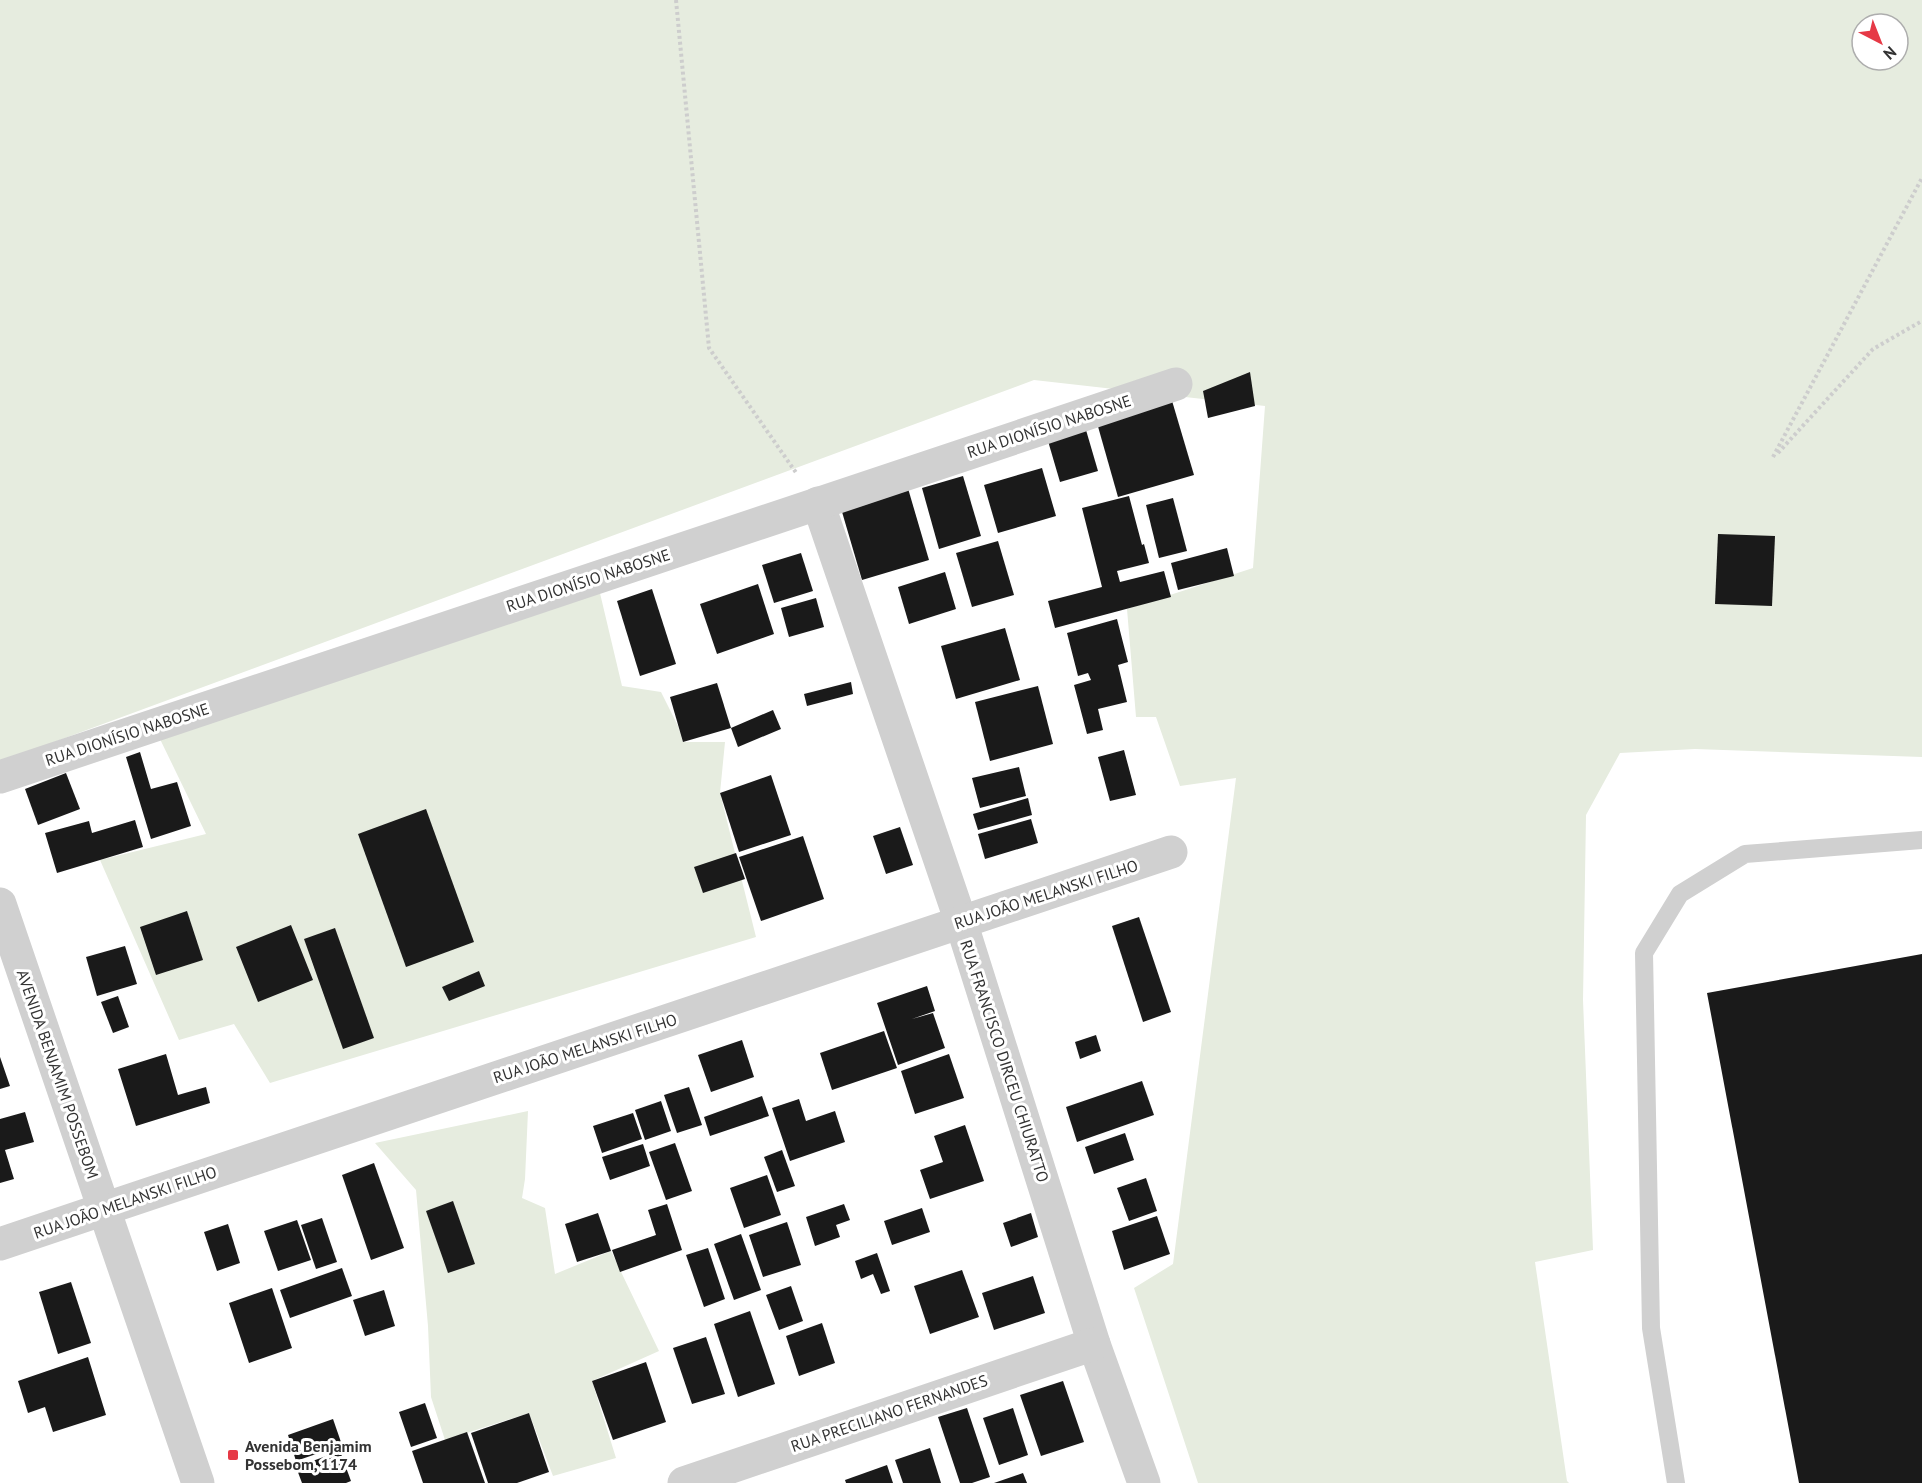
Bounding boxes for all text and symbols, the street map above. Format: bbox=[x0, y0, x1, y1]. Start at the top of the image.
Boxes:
north arrow bbox=[1850, 12, 1910, 72]
text: N bbox=[1879, 42, 1901, 64]
street label: RUA DIONÍSIO NABOSNE bbox=[965, 390, 1133, 462]
street label: RUA DIONÍSIO NABOSNE bbox=[504, 544, 672, 616]
street label: RUA DIONÍSIO NABOSNE bbox=[43, 698, 211, 770]
street label: RUA JOÃO MELANSKI FILHO bbox=[952, 855, 1140, 933]
street label: RUA FRANCISCO DIRCEU CHIURATTO bbox=[956, 937, 1054, 1185]
street label: AVENIDA BENJAMIM POSSEBOM bbox=[13, 967, 103, 1181]
street label: RUA JOÃO MELANSKI FILHO bbox=[491, 1009, 679, 1087]
street label: RUA JOÃO MELANSKI FILHO bbox=[31, 1161, 219, 1243]
street label: RUA PRECILIANO FERNANDES bbox=[788, 1370, 990, 1456]
place label: Avenida Benjamim Possebom, 1174 bbox=[245, 1436, 372, 1474]
marker: Avenida Benjamim Possebom, 1174 bbox=[226, 1448, 240, 1462]

